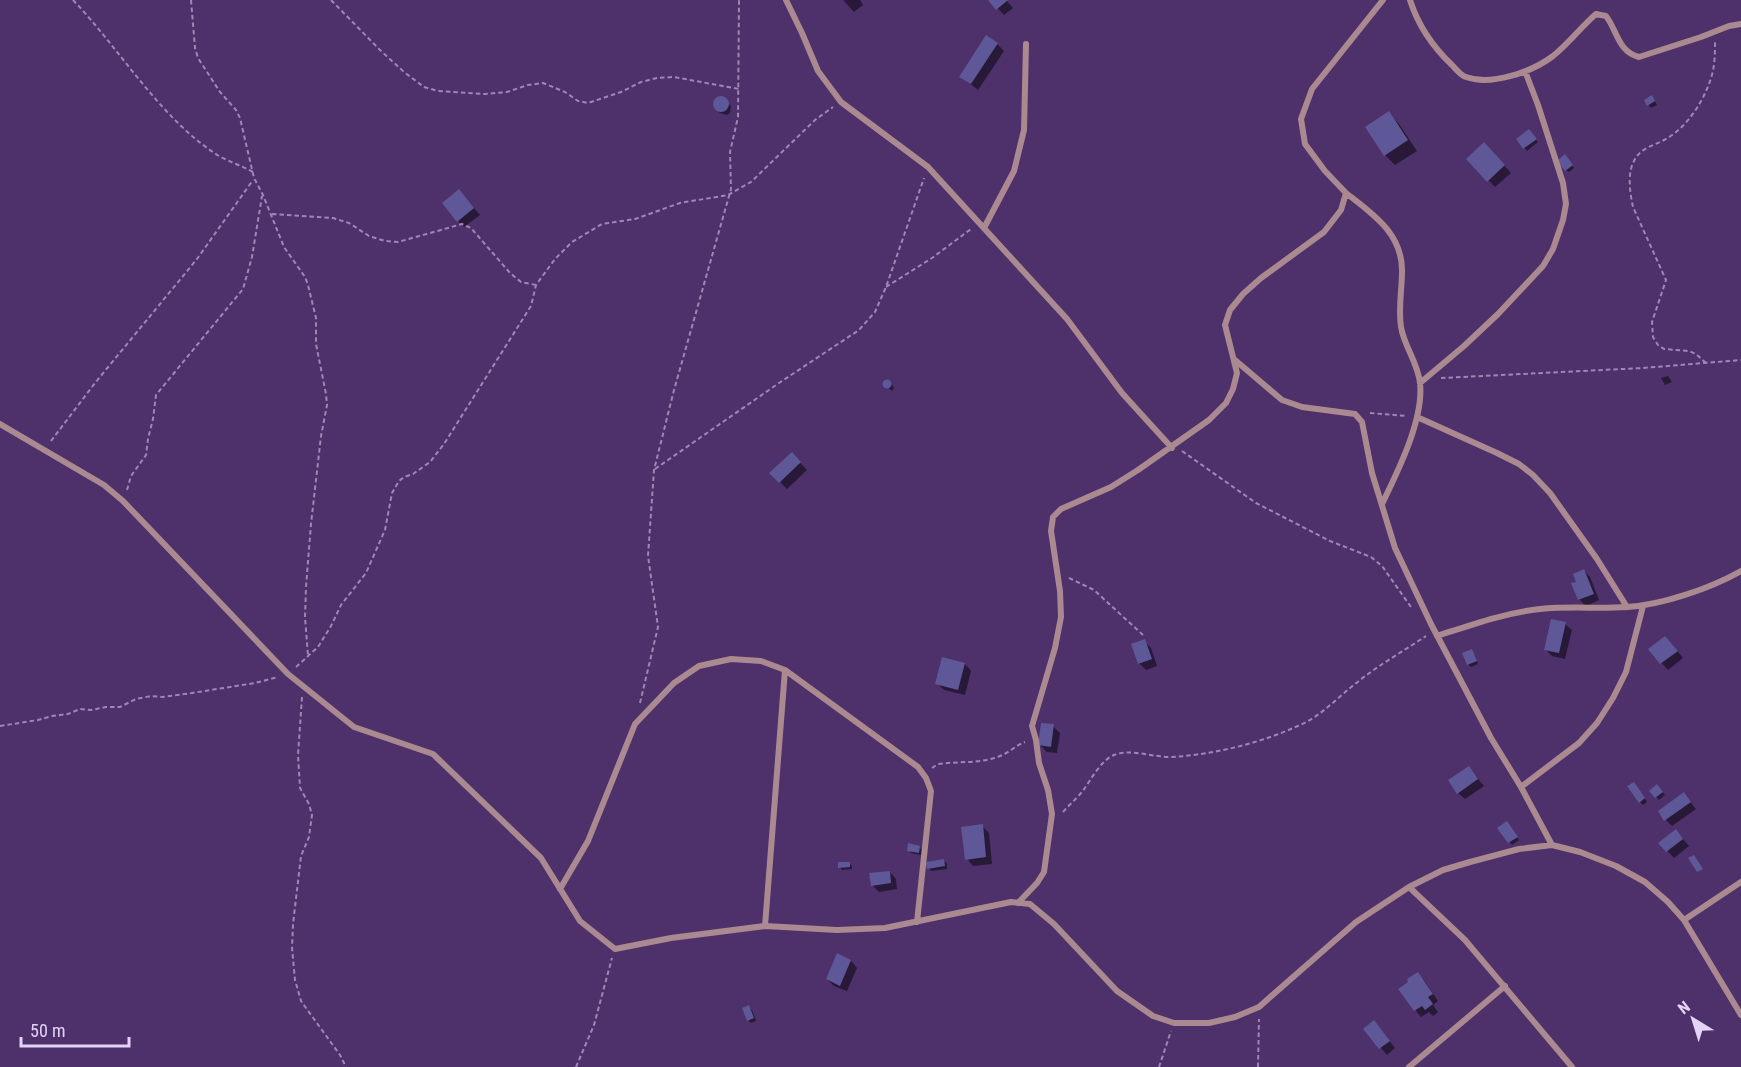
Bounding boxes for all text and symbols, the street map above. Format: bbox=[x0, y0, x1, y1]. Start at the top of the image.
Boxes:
north arrow bbox=[1663, 989, 1723, 1049]
text: N bbox=[1674, 997, 1694, 1018]
scale bar bbox=[21, 1010, 129, 1048]
text: 50 m bbox=[30, 1020, 65, 1041]

